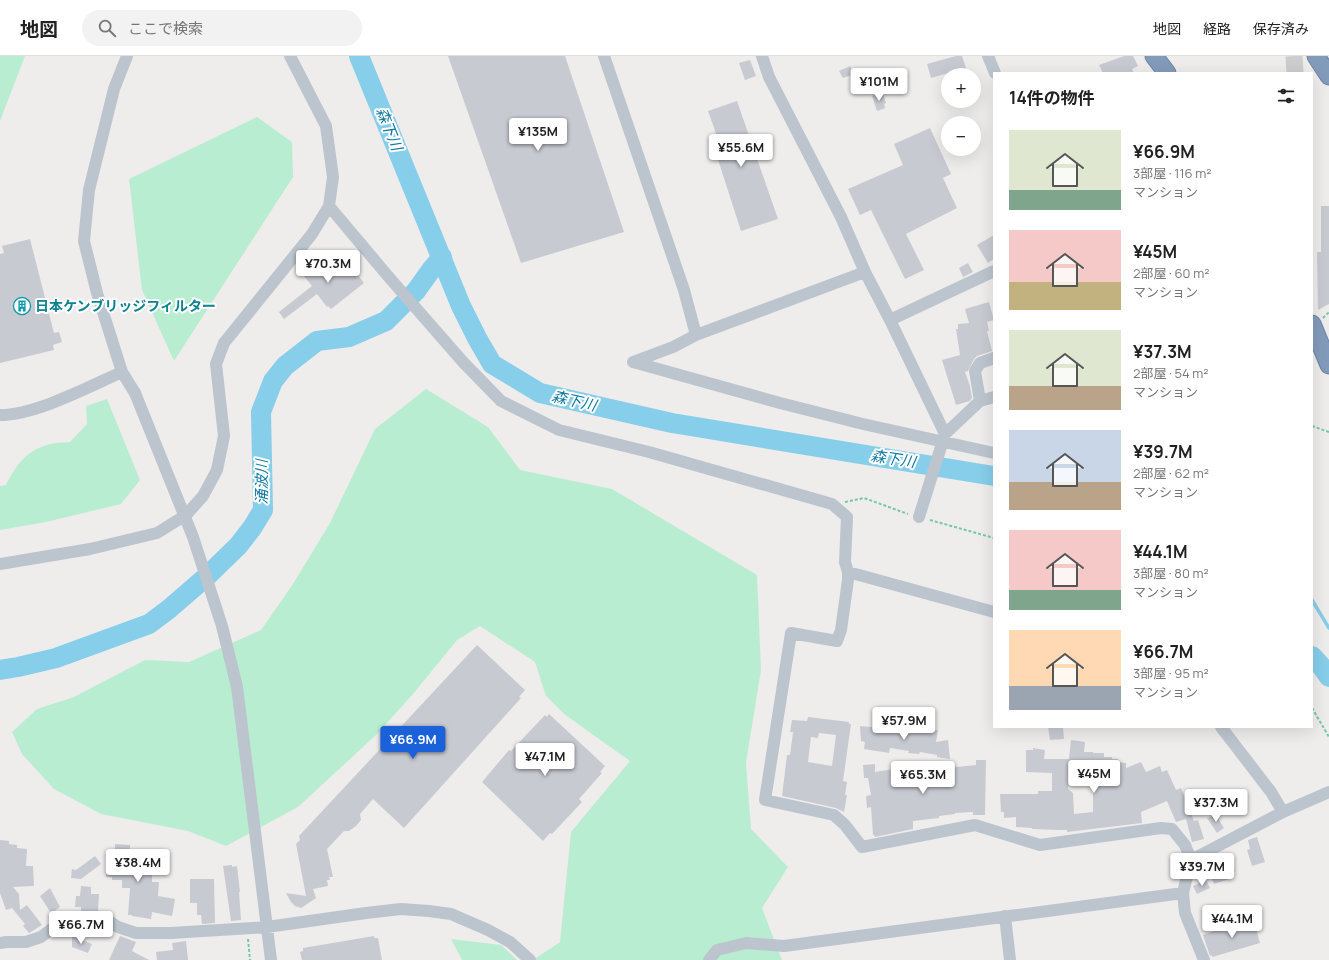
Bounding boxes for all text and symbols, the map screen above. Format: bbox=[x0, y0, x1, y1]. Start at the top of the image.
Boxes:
search box bbox=[82, 10, 362, 46]
text: 地図 bbox=[20, 16, 58, 42]
icon: search bbox=[96, 17, 118, 39]
text: ここで検索 bbox=[128, 18, 203, 39]
text: 地図 bbox=[1153, 19, 1181, 38]
text: 経路 bbox=[1203, 19, 1231, 38]
text: 保存済み bbox=[1253, 19, 1309, 38]
pin: ¥101M bbox=[851, 68, 907, 102]
map controls bbox=[941, 68, 981, 156]
button: + bbox=[941, 68, 981, 108]
text: ¥101M bbox=[859, 72, 899, 90]
icon: filters bbox=[1275, 85, 1297, 107]
text: 14件の物件 bbox=[1009, 86, 1095, 109]
water label: 森下川 bbox=[371, 104, 408, 155]
button: − bbox=[941, 116, 981, 156]
pin: ¥135M bbox=[510, 118, 566, 152]
text: ¥135M bbox=[518, 122, 558, 140]
pin: ¥55.6M bbox=[708, 134, 774, 168]
text: ¥55.6M bbox=[718, 138, 764, 156]
text: ¥66.9M bbox=[1133, 140, 1195, 163]
icon: home bbox=[1041, 146, 1089, 194]
text: 3部屋 · 116 m² bbox=[1133, 164, 1211, 182]
text: マンション bbox=[1133, 183, 1198, 201]
text: ¥45M bbox=[1133, 240, 1177, 263]
icon: home bbox=[1041, 246, 1089, 294]
pin: ¥70.3M bbox=[295, 250, 361, 284]
text: ¥70.3M bbox=[305, 254, 351, 272]
text: 2部屋 · 60 m² bbox=[1133, 264, 1209, 282]
text: マンション bbox=[1133, 283, 1198, 301]
building icon: 日本ケンブリッジフィルター bbox=[12, 296, 32, 316]
place label: 日本ケンブリッジフィルター bbox=[35, 296, 216, 315]
text: ¥37.3M bbox=[1133, 340, 1192, 363]
icon: home bbox=[1041, 346, 1089, 394]
text: 2部屋 · 54 m² bbox=[1133, 364, 1209, 382]
text: マンション bbox=[1133, 383, 1198, 401]
water label: 森下川 bbox=[550, 385, 600, 416]
text: ¥39.7M bbox=[1133, 440, 1193, 463]
water label: 森下川 bbox=[869, 445, 919, 473]
icon: home bbox=[1041, 446, 1089, 494]
water label: 涌波川 bbox=[251, 458, 272, 505]
text: 2部屋 · 62 m² bbox=[1133, 464, 1209, 482]
text: マンション bbox=[1133, 483, 1198, 501]
text: ¥44.1M bbox=[1133, 540, 1187, 563]
icon: home bbox=[1041, 546, 1089, 594]
text: 3部屋 · 80 m² bbox=[1133, 564, 1209, 582]
text: マンション bbox=[1133, 583, 1198, 601]
text: ¥66.7M bbox=[1133, 640, 1193, 663]
icon: home bbox=[1041, 646, 1089, 694]
text: 3部屋 · 95 m² bbox=[1133, 664, 1209, 682]
text: マンション bbox=[1133, 683, 1198, 701]
pin: ¥57.9M bbox=[871, 707, 937, 741]
text: ¥57.9M bbox=[881, 711, 927, 729]
pin: ¥66.9M bbox=[380, 726, 446, 760]
text: ¥66.9M bbox=[389, 730, 437, 748]
pin: ¥47.1M bbox=[512, 743, 578, 777]
text: ¥47.1M bbox=[525, 747, 565, 765]
pin: ¥45M bbox=[1070, 760, 1118, 794]
pin: ¥65.3M bbox=[890, 761, 956, 795]
text: ¥45M bbox=[1077, 764, 1111, 782]
text: ¥65.3M bbox=[900, 765, 946, 783]
pin: ¥37.3M bbox=[1183, 789, 1249, 823]
text: ¥37.3M bbox=[1194, 793, 1238, 811]
pin: ¥38.4M bbox=[105, 849, 171, 883]
text: ¥38.4M bbox=[115, 853, 161, 871]
pin: ¥39.7M bbox=[1169, 853, 1235, 887]
text: ¥39.7M bbox=[1179, 857, 1225, 875]
pin: ¥44.1M bbox=[1199, 905, 1265, 939]
text: ¥44.1M bbox=[1211, 909, 1253, 927]
pin: ¥66.7M bbox=[48, 911, 114, 945]
text: ¥66.7M bbox=[58, 915, 104, 933]

